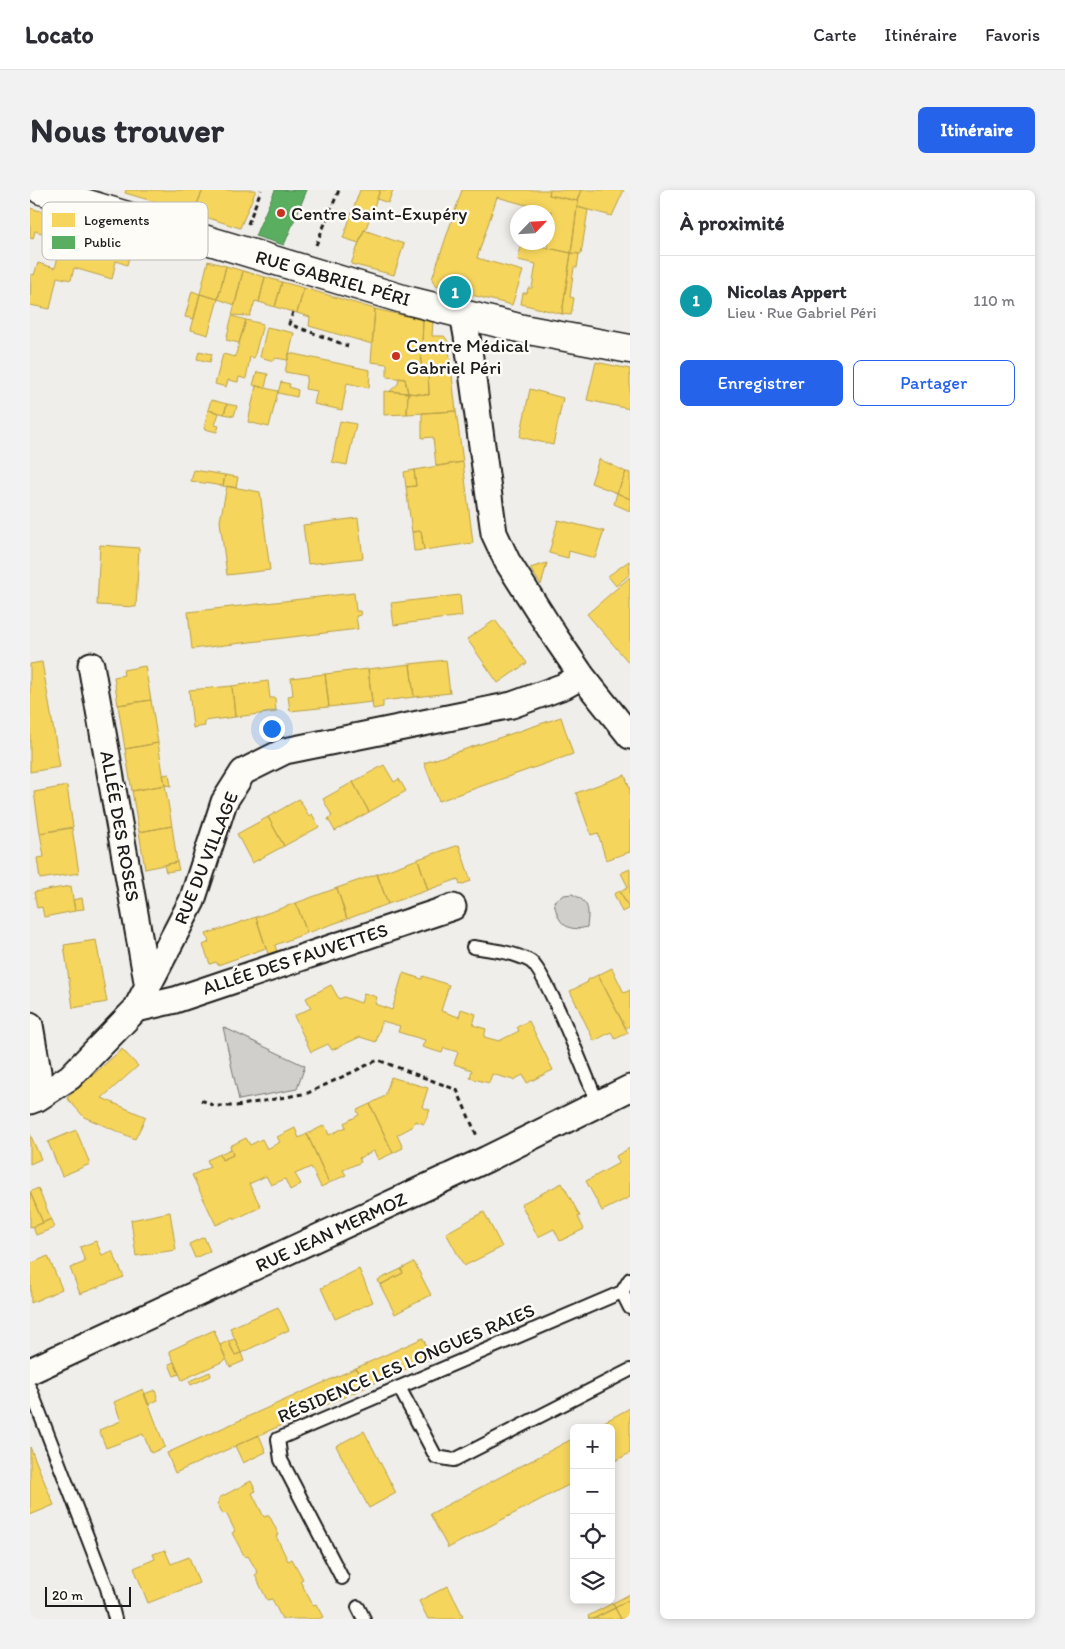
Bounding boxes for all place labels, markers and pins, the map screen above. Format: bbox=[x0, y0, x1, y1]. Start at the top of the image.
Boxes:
place label: Centre Saint-Exupéry bbox=[291, 202, 467, 225]
marker: Centre Saint-Exupéry bbox=[275, 207, 287, 219]
pin: 1 bbox=[439, 273, 471, 311]
place label: Centre Médical Gabriel Péri bbox=[406, 334, 530, 379]
marker: Centre Médical Gabriel Péri bbox=[390, 350, 402, 362]

